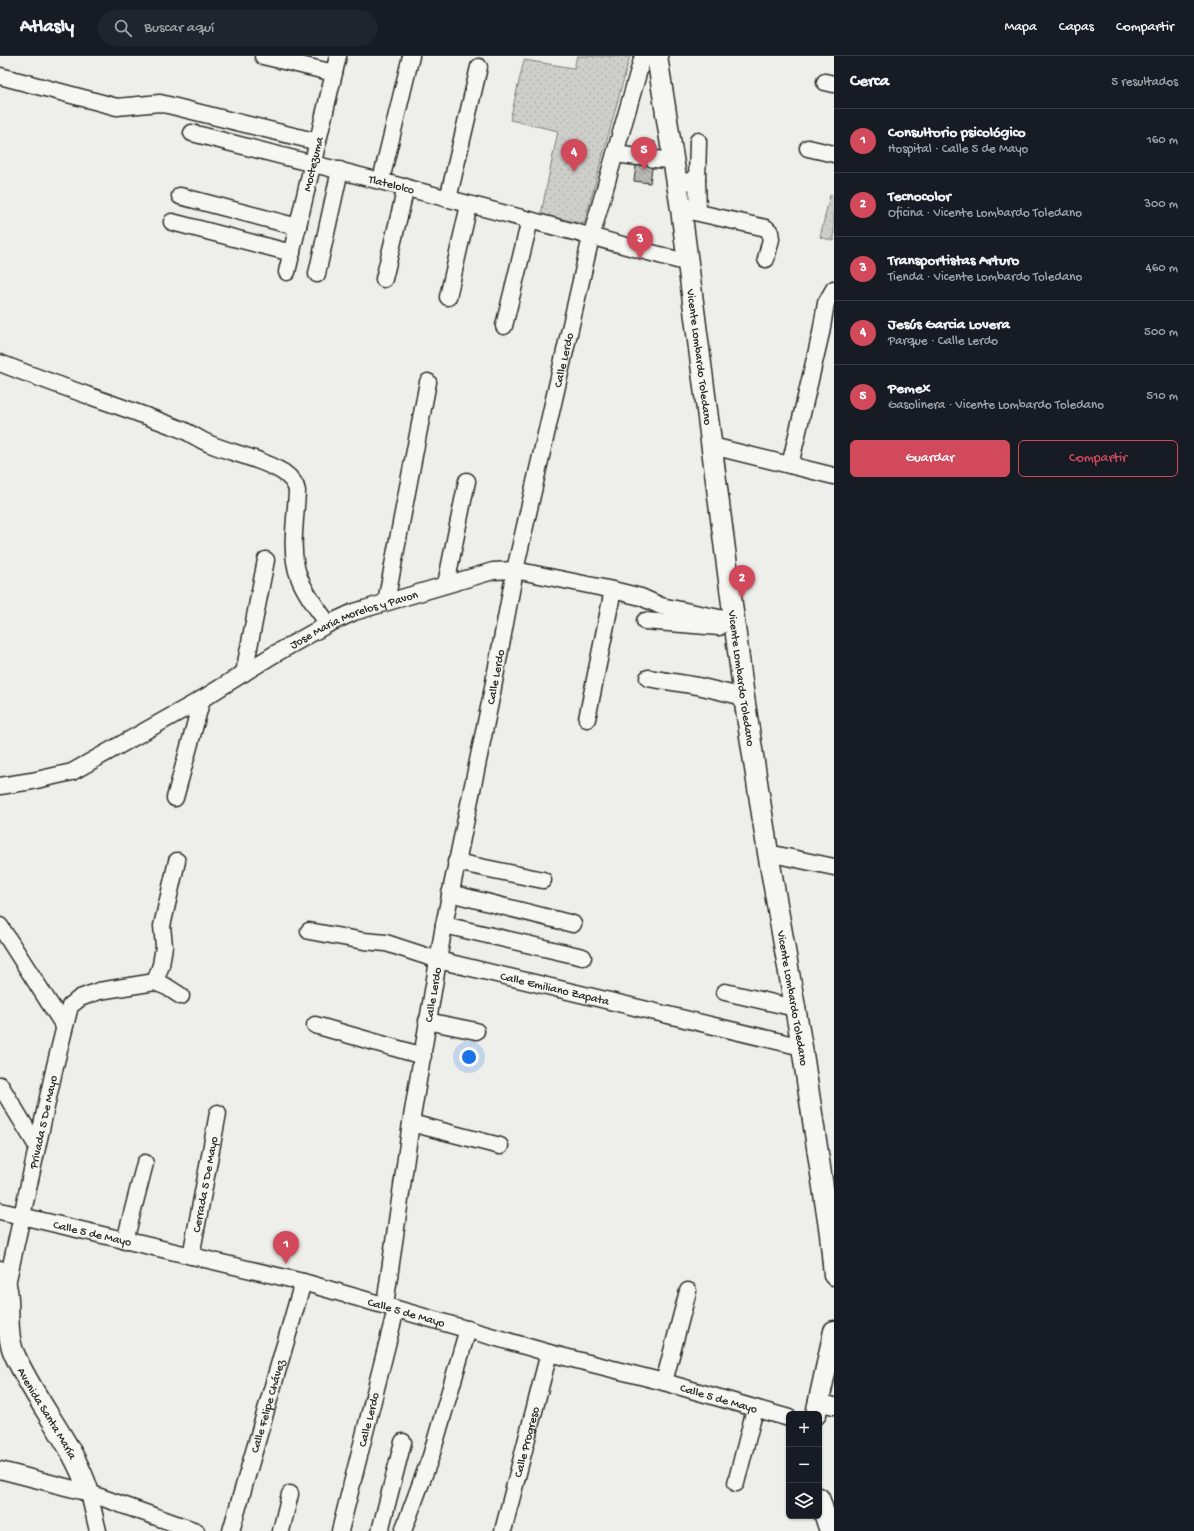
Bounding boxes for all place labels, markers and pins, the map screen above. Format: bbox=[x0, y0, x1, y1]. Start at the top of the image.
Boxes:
pin: 5 bbox=[631, 137, 657, 170]
pin: 4 bbox=[561, 139, 587, 172]
pin: 3 bbox=[627, 226, 653, 259]
pin: 2 bbox=[729, 565, 755, 598]
pin: 1 bbox=[273, 1231, 299, 1264]

